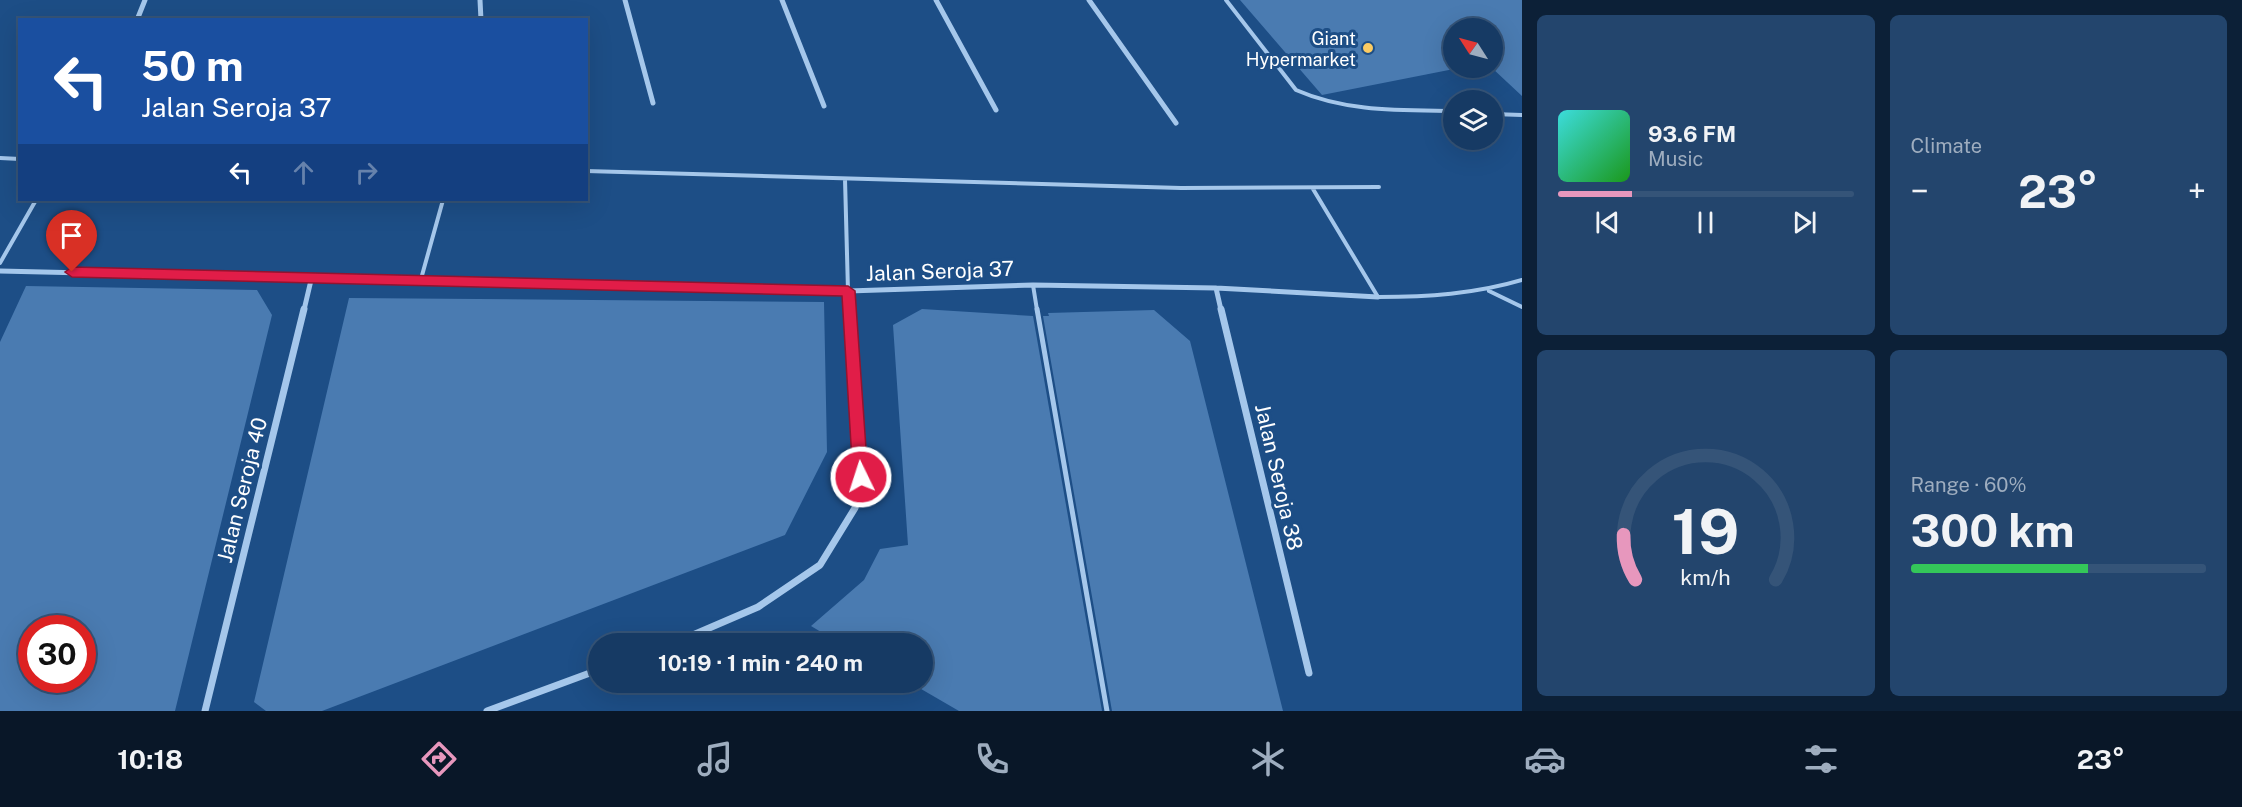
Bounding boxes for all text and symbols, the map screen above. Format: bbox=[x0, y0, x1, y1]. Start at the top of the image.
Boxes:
north arrow bbox=[1443, 18, 1503, 78]
map controls bbox=[1443, 18, 1503, 150]
place label: Giant Hypermarket bbox=[1246, 28, 1356, 70]
text: 50 m bbox=[141, 41, 244, 90]
marker: Giant Hypermarket bbox=[1361, 41, 1375, 55]
icon: left bbox=[42, 42, 120, 120]
button: layers bbox=[1443, 90, 1503, 150]
text: Jalan Seroja 37 bbox=[141, 91, 332, 123]
text: 93.6 FM bbox=[1648, 121, 1736, 147]
text: Climate bbox=[1911, 134, 1982, 158]
text: Music bbox=[1648, 147, 1703, 171]
icon: left bbox=[224, 156, 257, 189]
icon: ahead bbox=[287, 156, 320, 189]
icon: right bbox=[350, 156, 383, 189]
text: 23° bbox=[2018, 165, 2098, 218]
text: − bbox=[1911, 172, 1929, 210]
text: + bbox=[2188, 172, 2206, 210]
icon: previous bbox=[1591, 206, 1624, 239]
icon: pause bbox=[1689, 206, 1722, 239]
icon: next bbox=[1788, 206, 1821, 239]
pin bbox=[46, 210, 97, 272]
icon: arrive bbox=[55, 219, 88, 252]
street label: Jalan Seroja 37 bbox=[865, 256, 1015, 286]
street label: Jalan Seroja 38 bbox=[1250, 401, 1308, 553]
street label: Jalan Seroja 40 bbox=[212, 415, 272, 565]
position arrow bbox=[829, 445, 893, 509]
text: Range · 60% bbox=[1911, 473, 2027, 497]
text: 19 bbox=[1672, 495, 1740, 568]
text: 300 km bbox=[1911, 504, 2075, 557]
text: km/h bbox=[1681, 565, 1731, 590]
speed limit sign: 30 bbox=[18, 615, 96, 693]
text: 10:19 · 1 min · 240 m bbox=[658, 650, 863, 676]
icon: directions bbox=[418, 738, 460, 780]
icon: music bbox=[694, 738, 736, 780]
icon: phone bbox=[971, 738, 1013, 780]
icon: climate bbox=[1247, 738, 1289, 780]
icon: car bbox=[1524, 738, 1566, 780]
icon: filters bbox=[1800, 738, 1842, 780]
text: 10:18 bbox=[117, 743, 183, 775]
text: 23° bbox=[2077, 743, 2125, 775]

